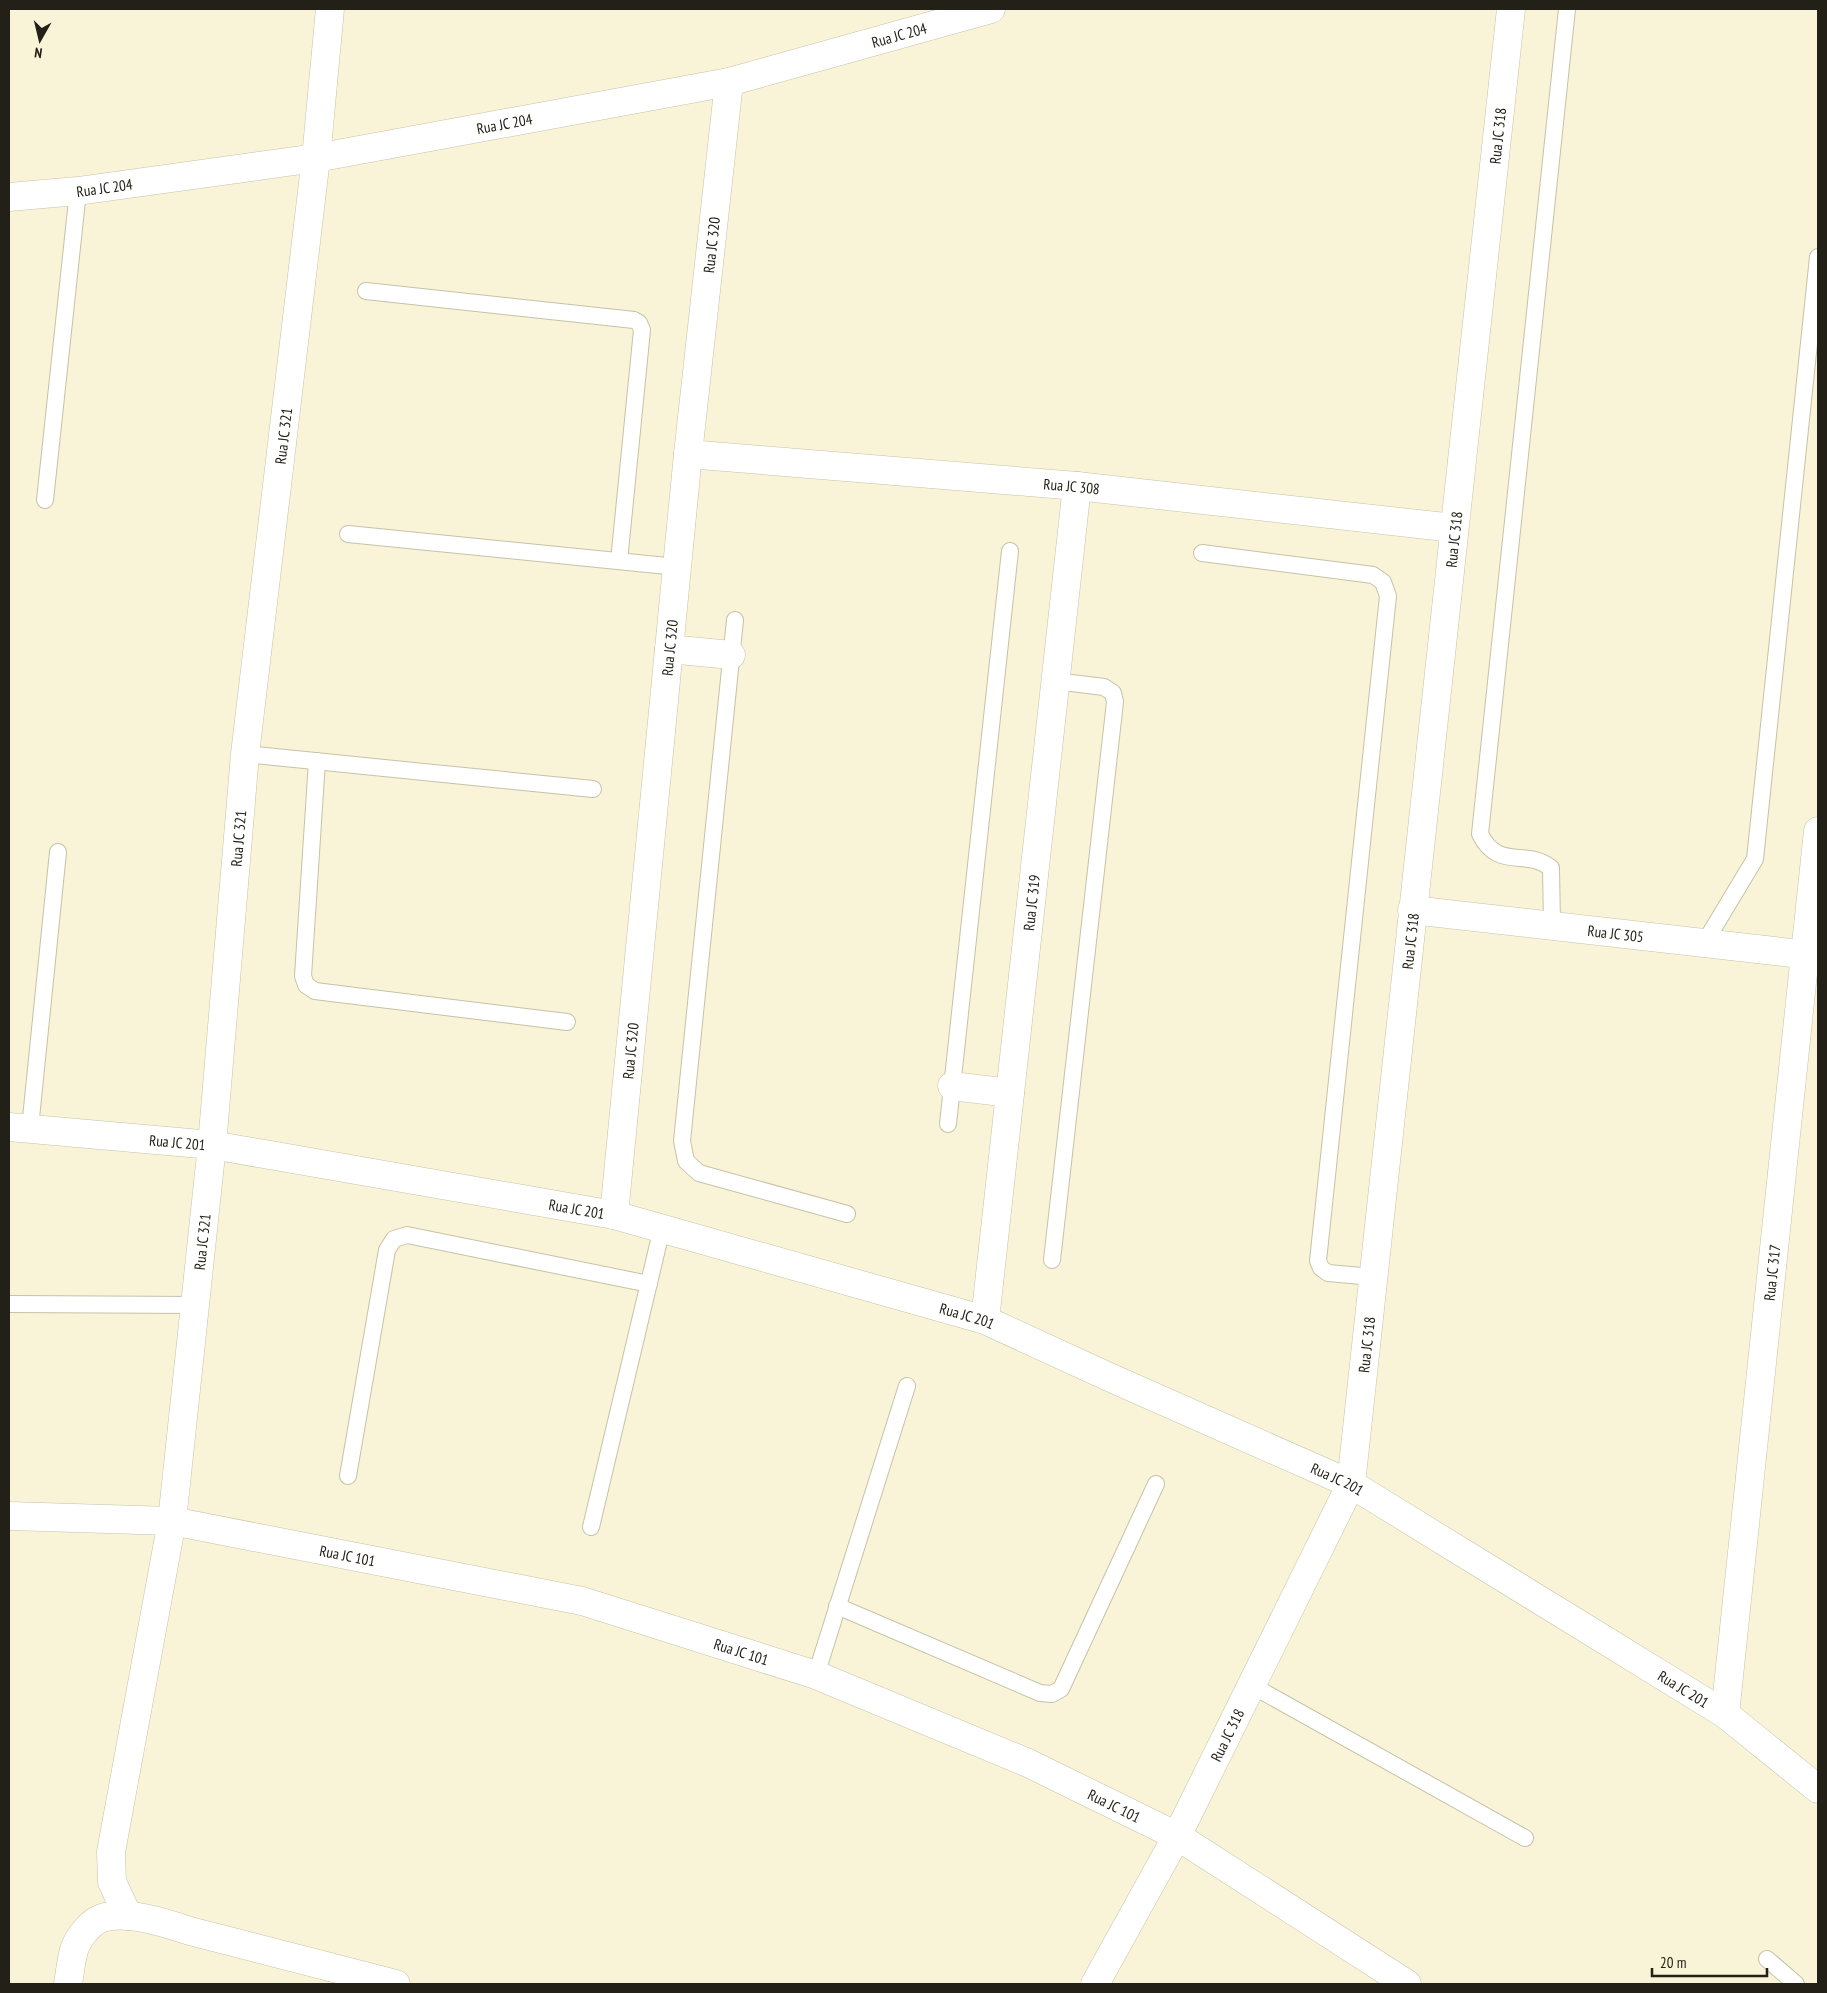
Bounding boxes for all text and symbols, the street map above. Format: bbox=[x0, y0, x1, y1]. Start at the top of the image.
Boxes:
north arrow bbox=[15, 15, 65, 65]
street label: Rua JC 204 bbox=[869, 18, 929, 51]
text: N bbox=[33, 43, 43, 62]
street label: Rua JC 318 bbox=[1485, 107, 1510, 165]
street label: Rua JC 204 bbox=[475, 109, 534, 138]
street label: Rua JC 204 bbox=[75, 174, 134, 201]
street label: Rua JC 320 bbox=[699, 216, 724, 274]
street label: Rua JC 321 bbox=[270, 407, 296, 465]
street label: Rua JC 308 bbox=[1043, 474, 1101, 498]
street label: Rua JC 318 bbox=[1441, 510, 1466, 568]
street label: Rua JC 320 bbox=[657, 618, 681, 677]
street label: Rua JC 321 bbox=[226, 809, 250, 867]
street label: Rua JC 319 bbox=[1019, 873, 1044, 932]
street label: Rua JC 318 bbox=[1397, 912, 1422, 970]
street label: Rua JC 305 bbox=[1587, 920, 1645, 946]
street label: Rua JC 320 bbox=[618, 1022, 642, 1080]
street label: Rua JC 201 bbox=[148, 1130, 206, 1154]
street label: Rua JC 201 bbox=[547, 1194, 606, 1223]
street label: Rua JC 321 bbox=[189, 1213, 214, 1271]
street label: Rua JC 317 bbox=[1759, 1243, 1784, 1301]
street label: Rua JC 201 bbox=[938, 1298, 998, 1333]
street label: Rua JC 318 bbox=[1354, 1316, 1379, 1374]
street label: Rua JC 201 bbox=[1308, 1458, 1368, 1499]
street label: Rua JC 101 bbox=[318, 1541, 377, 1570]
street label: Rua JC 101 bbox=[712, 1634, 771, 1669]
street label: Rua JC 201 bbox=[1655, 1666, 1713, 1711]
street label: Rua JC 318 bbox=[1206, 1705, 1248, 1764]
street label: Rua JC 101 bbox=[1085, 1784, 1144, 1826]
scale bar bbox=[1652, 1946, 1767, 1978]
text: 20 m bbox=[1660, 1953, 1686, 1972]

